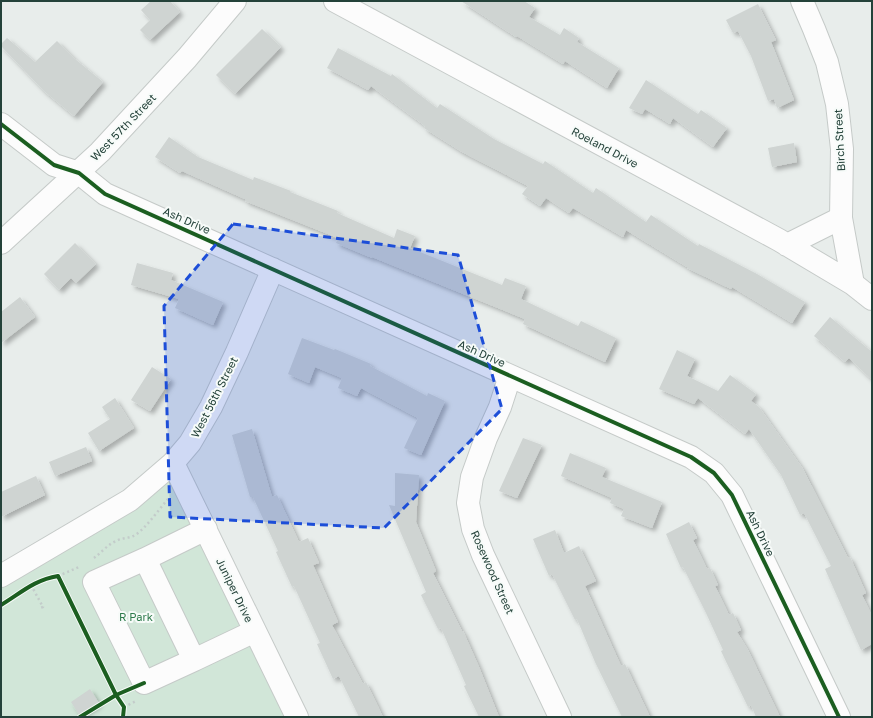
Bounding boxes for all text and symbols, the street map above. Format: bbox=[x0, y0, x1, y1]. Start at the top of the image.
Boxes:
street label: West 57th Street bbox=[88, 91, 158, 163]
street label: Birch Street bbox=[831, 108, 847, 172]
street label: Roeland Drive bbox=[569, 124, 641, 170]
street label: Ash Drive bbox=[162, 204, 212, 236]
street label: Ash Drive bbox=[457, 337, 507, 369]
street label: West 56th Street bbox=[188, 354, 240, 440]
street label: Ash Drive bbox=[744, 508, 778, 558]
street label: Rosewood Street bbox=[469, 528, 517, 616]
street label: Juniper Drive bbox=[214, 556, 256, 624]
park label: R Park bbox=[119, 610, 153, 623]

